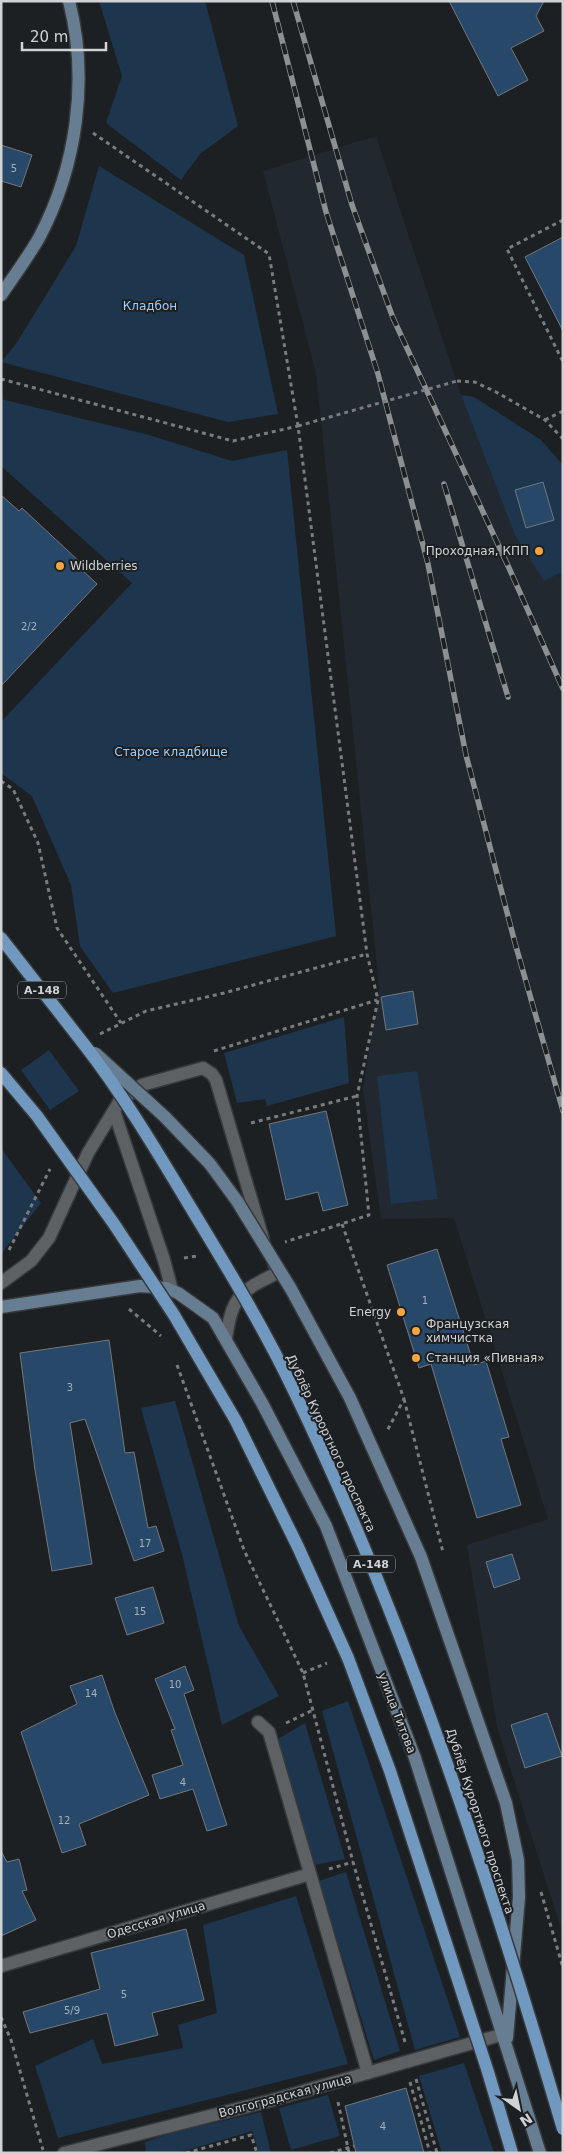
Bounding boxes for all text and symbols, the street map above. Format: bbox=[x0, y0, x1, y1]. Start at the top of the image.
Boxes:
scale bar bbox=[22, 20, 106, 52]
text: 20 m bbox=[30, 28, 68, 46]
house number: 5 bbox=[11, 163, 17, 174]
park label: Кладбон bbox=[123, 299, 177, 313]
place label: Проходная, КПП bbox=[426, 544, 529, 558]
marker: Проходная, КПП bbox=[533, 545, 545, 557]
place label: Wildberries bbox=[70, 559, 138, 573]
marker: Wildberries bbox=[54, 560, 66, 572]
house number: 2/2 bbox=[21, 621, 37, 632]
park label: Старое кладбище bbox=[114, 745, 228, 759]
road number: А-148 bbox=[18, 982, 66, 998]
house number: 1 bbox=[422, 1295, 428, 1306]
place label: Energy bbox=[349, 1305, 391, 1319]
marker: Energy bbox=[395, 1306, 407, 1318]
place label: Французская химчистка bbox=[426, 1317, 509, 1345]
marker: Французская химчистка bbox=[410, 1325, 422, 1337]
place label: Станция «Пивная» bbox=[426, 1351, 545, 1365]
street label: Дублёр Курортного проспекта bbox=[284, 1352, 378, 1534]
marker: Станция «Пивная» bbox=[410, 1352, 422, 1364]
house number: 3 bbox=[67, 1382, 73, 1393]
house number: 17 bbox=[139, 1538, 151, 1549]
road number: А-148 bbox=[347, 1556, 395, 1572]
house number: 15 bbox=[134, 1606, 146, 1617]
street label: улица Титова bbox=[375, 1670, 419, 1756]
house number: 10 bbox=[169, 1679, 181, 1690]
house number: 14 bbox=[85, 1688, 97, 1699]
street label: Дублёр Курортного проспекта bbox=[443, 1726, 517, 1916]
house number: 4 bbox=[180, 1777, 186, 1788]
house number: 12 bbox=[58, 1815, 70, 1826]
street label: Одесская улица bbox=[105, 1898, 207, 1942]
house number: 5 bbox=[121, 1989, 127, 2000]
house number: 5/9 bbox=[64, 2005, 80, 2016]
street label: Волгоградская улица bbox=[217, 2072, 353, 2120]
north arrow bbox=[494, 2084, 544, 2134]
text: N bbox=[517, 2110, 535, 2130]
house number: 4 bbox=[380, 2121, 386, 2132]

